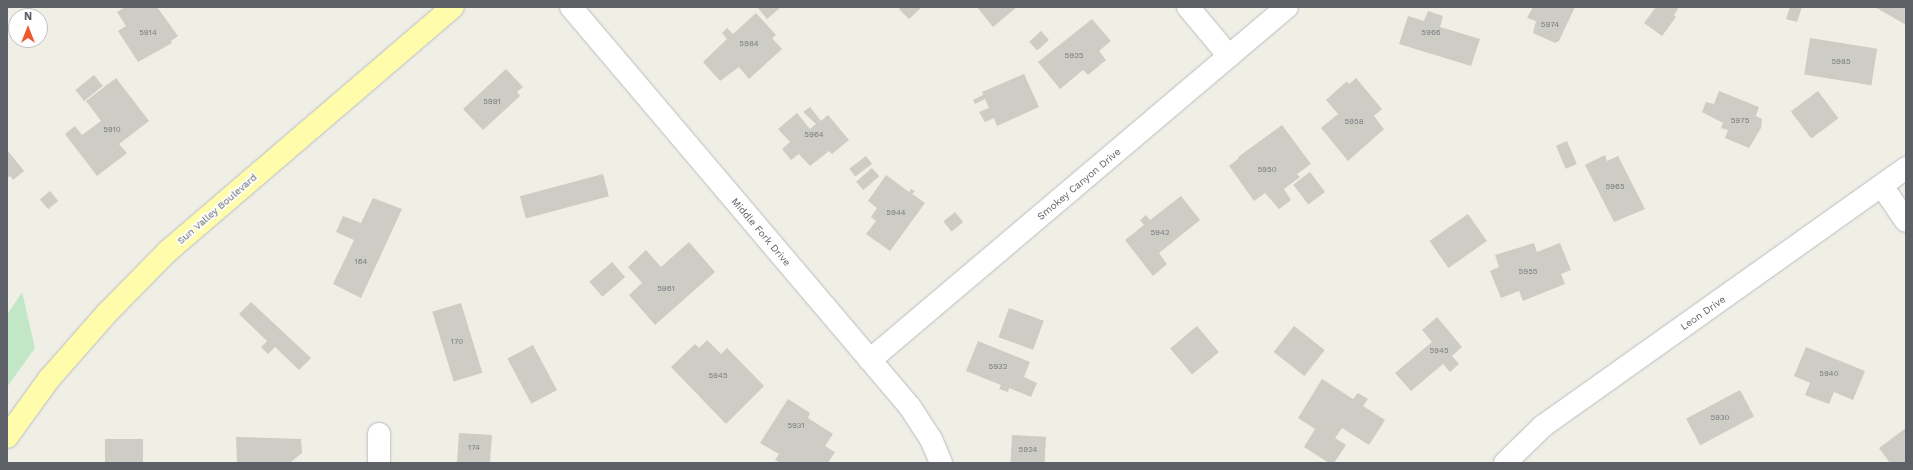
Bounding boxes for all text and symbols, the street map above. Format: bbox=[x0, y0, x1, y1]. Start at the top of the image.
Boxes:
north arrow bbox=[8, 8, 48, 48]
text: N bbox=[24, 10, 32, 23]
house number: 5974 bbox=[1541, 20, 1559, 30]
house number: 5914 bbox=[139, 28, 157, 38]
house number: 5966 bbox=[1421, 28, 1441, 38]
house number: 5984 bbox=[739, 39, 759, 49]
house number: 5925 bbox=[1065, 51, 1083, 61]
house number: 5985 bbox=[1831, 57, 1851, 67]
house number: 5991 bbox=[483, 97, 501, 107]
house number: 5975 bbox=[1731, 116, 1749, 126]
house number: 5958 bbox=[1344, 117, 1364, 127]
house number: 5910 bbox=[103, 125, 121, 135]
house number: 5964 bbox=[804, 130, 824, 140]
street label: Smokey Canyon Drive bbox=[1035, 145, 1123, 223]
house number: 5950 bbox=[1257, 165, 1277, 175]
street label: Sun Valley Boulevard bbox=[174, 171, 260, 247]
house number: 5965 bbox=[1605, 182, 1625, 192]
street label: Middle Fork Drive bbox=[729, 195, 793, 269]
house number: 5944 bbox=[886, 208, 906, 218]
house number: 5942 bbox=[1150, 228, 1170, 238]
house number: 164 bbox=[355, 257, 367, 267]
house number: 5955 bbox=[1519, 267, 1537, 277]
house number: 5961 bbox=[657, 284, 675, 294]
street label: Leon Drive bbox=[1678, 293, 1728, 333]
house number: 170 bbox=[451, 337, 463, 347]
house number: 5945 bbox=[1429, 346, 1449, 356]
house number: 5932 bbox=[989, 362, 1007, 372]
house number: 5940 bbox=[1819, 369, 1839, 379]
house number: 5945 bbox=[708, 371, 728, 381]
house number: 5930 bbox=[1710, 413, 1730, 423]
house number: 5931 bbox=[787, 421, 805, 431]
house number: 174 bbox=[468, 443, 480, 453]
house number: 5924 bbox=[1019, 445, 1037, 455]

